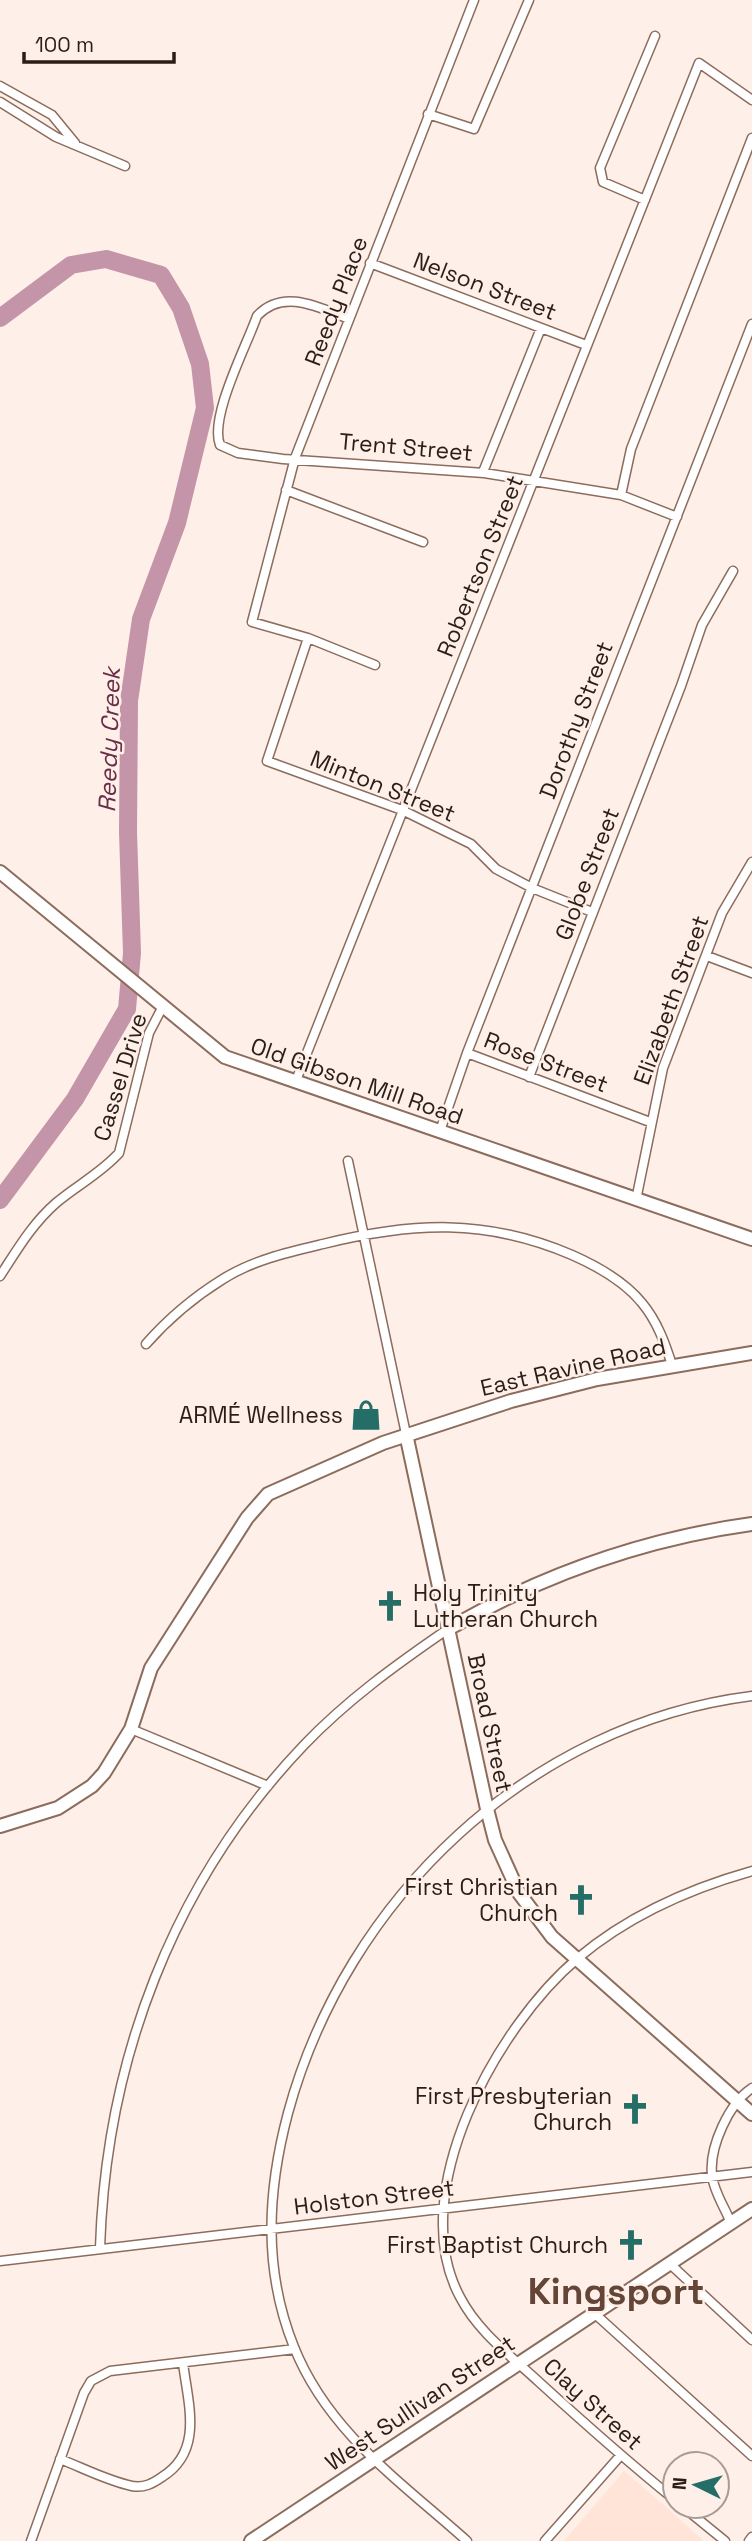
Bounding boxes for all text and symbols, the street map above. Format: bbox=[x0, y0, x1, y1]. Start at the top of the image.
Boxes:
scale bar bbox=[24, 21, 175, 65]
text: 100 m bbox=[35, 31, 94, 58]
street label: Reedy Place bbox=[298, 232, 374, 370]
street label: Nelson Street bbox=[409, 245, 561, 327]
street label: Trent Street bbox=[338, 426, 474, 468]
street label: Robertson Street bbox=[430, 471, 530, 661]
street label: Dorothy Street bbox=[532, 637, 620, 803]
water label: Reedy Creek bbox=[91, 664, 127, 813]
street label: Minton Street bbox=[306, 743, 460, 829]
street label: Globe Street bbox=[548, 803, 626, 945]
street label: Elizabeth Street bbox=[626, 911, 716, 1089]
street label: Cassel Drive bbox=[86, 1009, 154, 1145]
street label: Rose Street bbox=[480, 1025, 612, 1099]
street label: Old Gibson Mill Road bbox=[247, 1031, 467, 1131]
street label: East Ravine Road bbox=[477, 1331, 669, 1403]
shop icon: ARMÉ Wellness bbox=[349, 1398, 383, 1432]
place label: ARMÉ Wellness bbox=[179, 1400, 343, 1430]
place label: Holy Trinity Lutheran Church bbox=[413, 1578, 598, 1634]
church icon: Holy Trinity Lutheran Church bbox=[373, 1589, 407, 1623]
street label: Broad Street bbox=[461, 1651, 519, 1795]
place label: First Christian Church bbox=[405, 1872, 558, 1928]
church icon: First Christian Church bbox=[564, 1883, 598, 1917]
place label: First Presbyterian Church bbox=[415, 2081, 612, 2137]
church icon: First Presbyterian Church bbox=[618, 2092, 652, 2126]
street label: Holston Street bbox=[292, 2172, 456, 2222]
church icon: First Baptist Church bbox=[614, 2228, 648, 2262]
place label: First Baptist Church bbox=[387, 2230, 608, 2260]
district label: Kingsport bbox=[528, 2268, 704, 2315]
street label: West Sullivan Street bbox=[319, 2328, 521, 2478]
street label: Clay Street bbox=[537, 2351, 649, 2457]
north arrow bbox=[661, 2450, 731, 2520]
text: N bbox=[667, 2476, 693, 2491]

